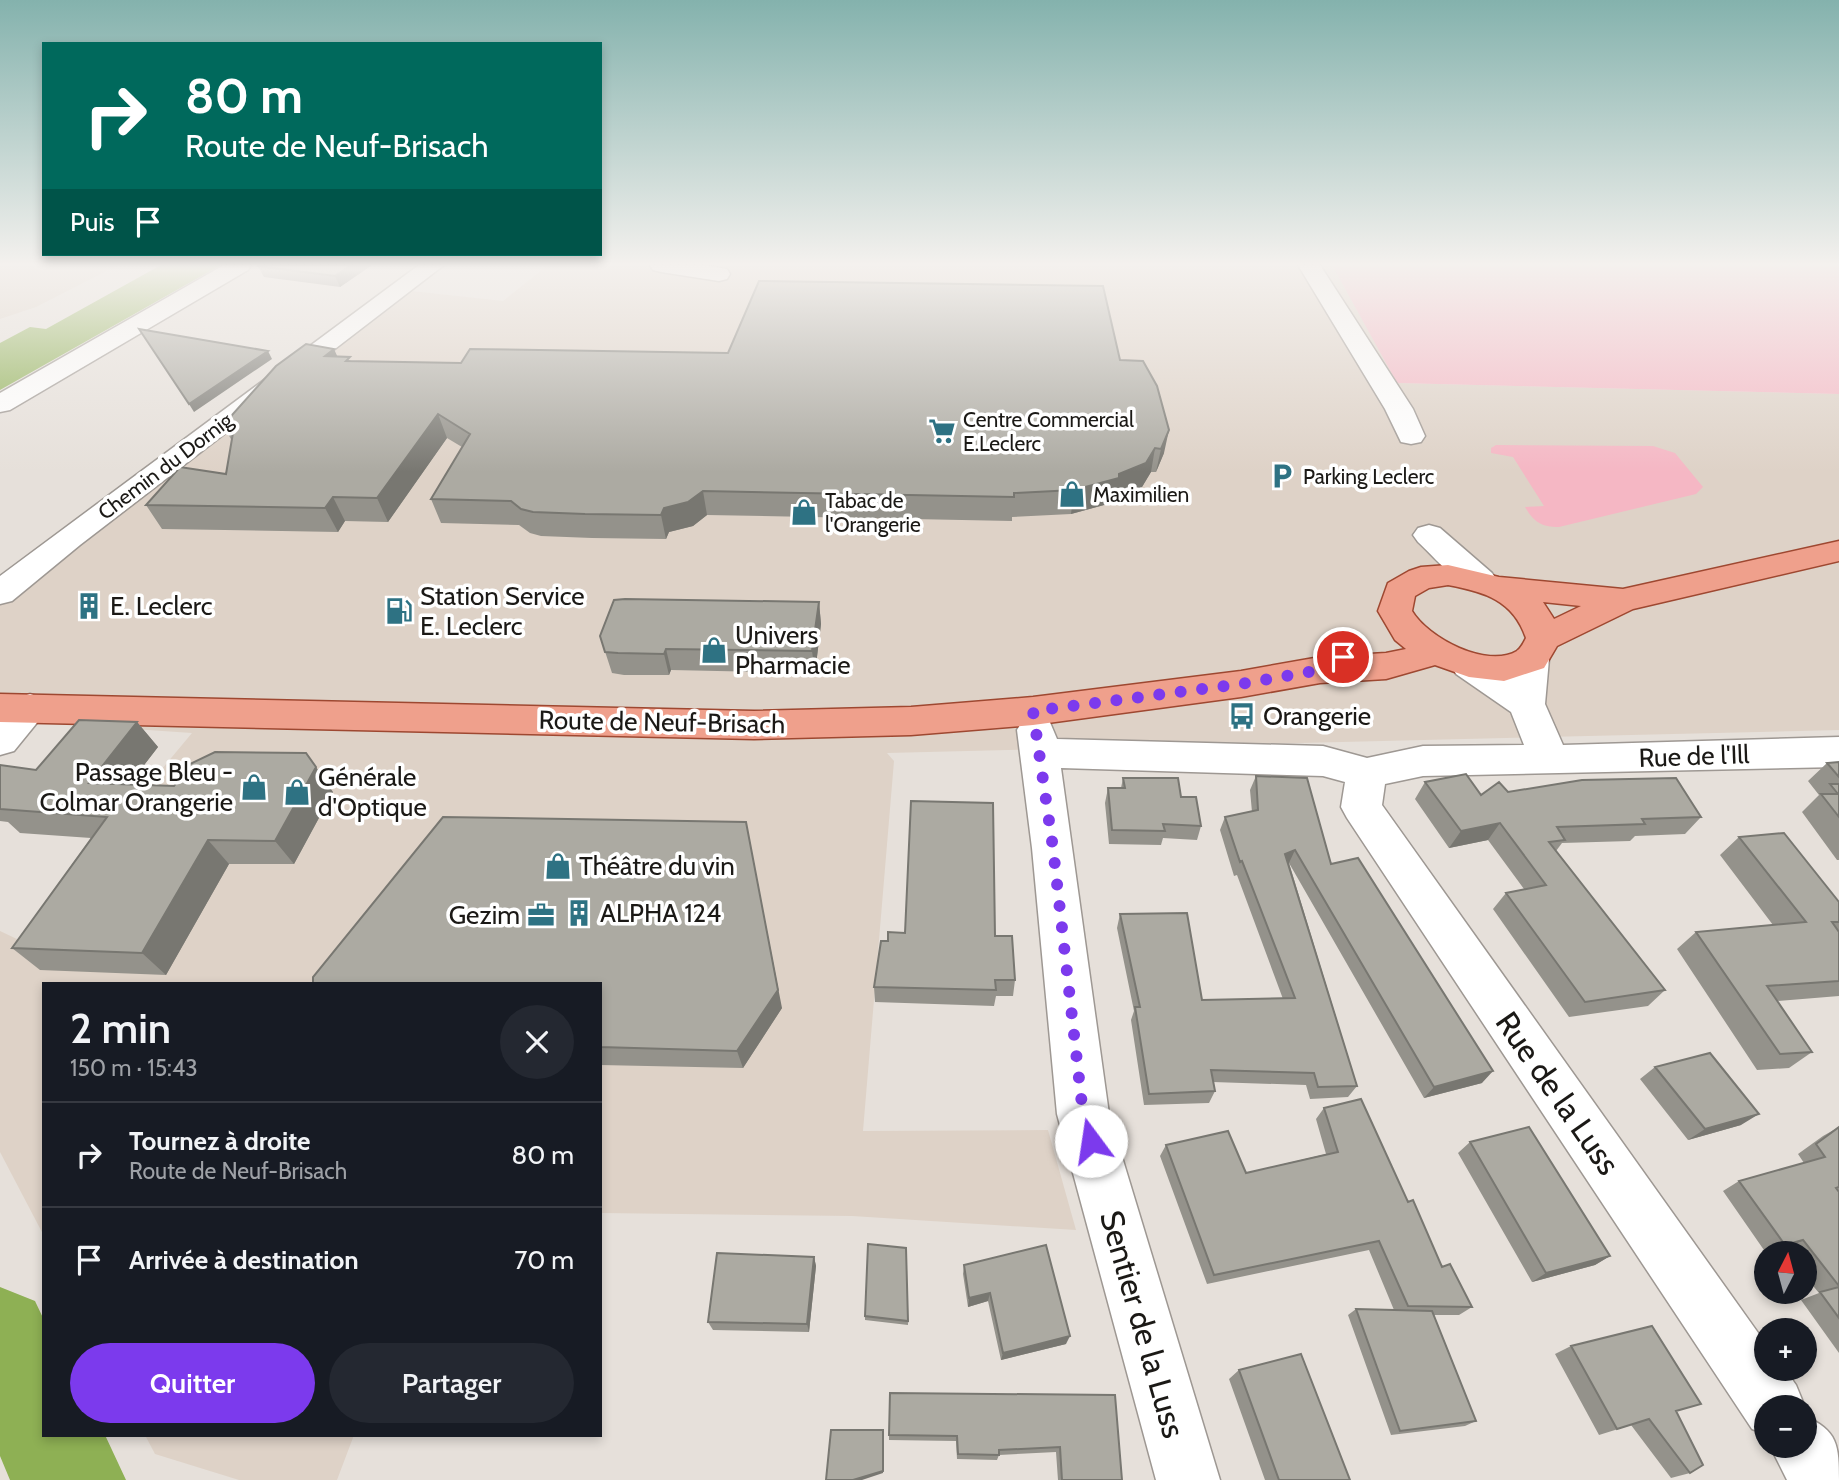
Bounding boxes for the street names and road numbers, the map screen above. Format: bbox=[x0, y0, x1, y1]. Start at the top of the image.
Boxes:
street label: Chemin du Dornig bbox=[93, 407, 238, 525]
street label: Route de Neuf-Brisach bbox=[538, 704, 786, 740]
street label: Rue de l'Ill bbox=[1638, 738, 1750, 774]
street label: Rue de la Luss bbox=[1488, 1004, 1628, 1182]
street label: Sentier de la Luss bbox=[1092, 1206, 1194, 1442]

